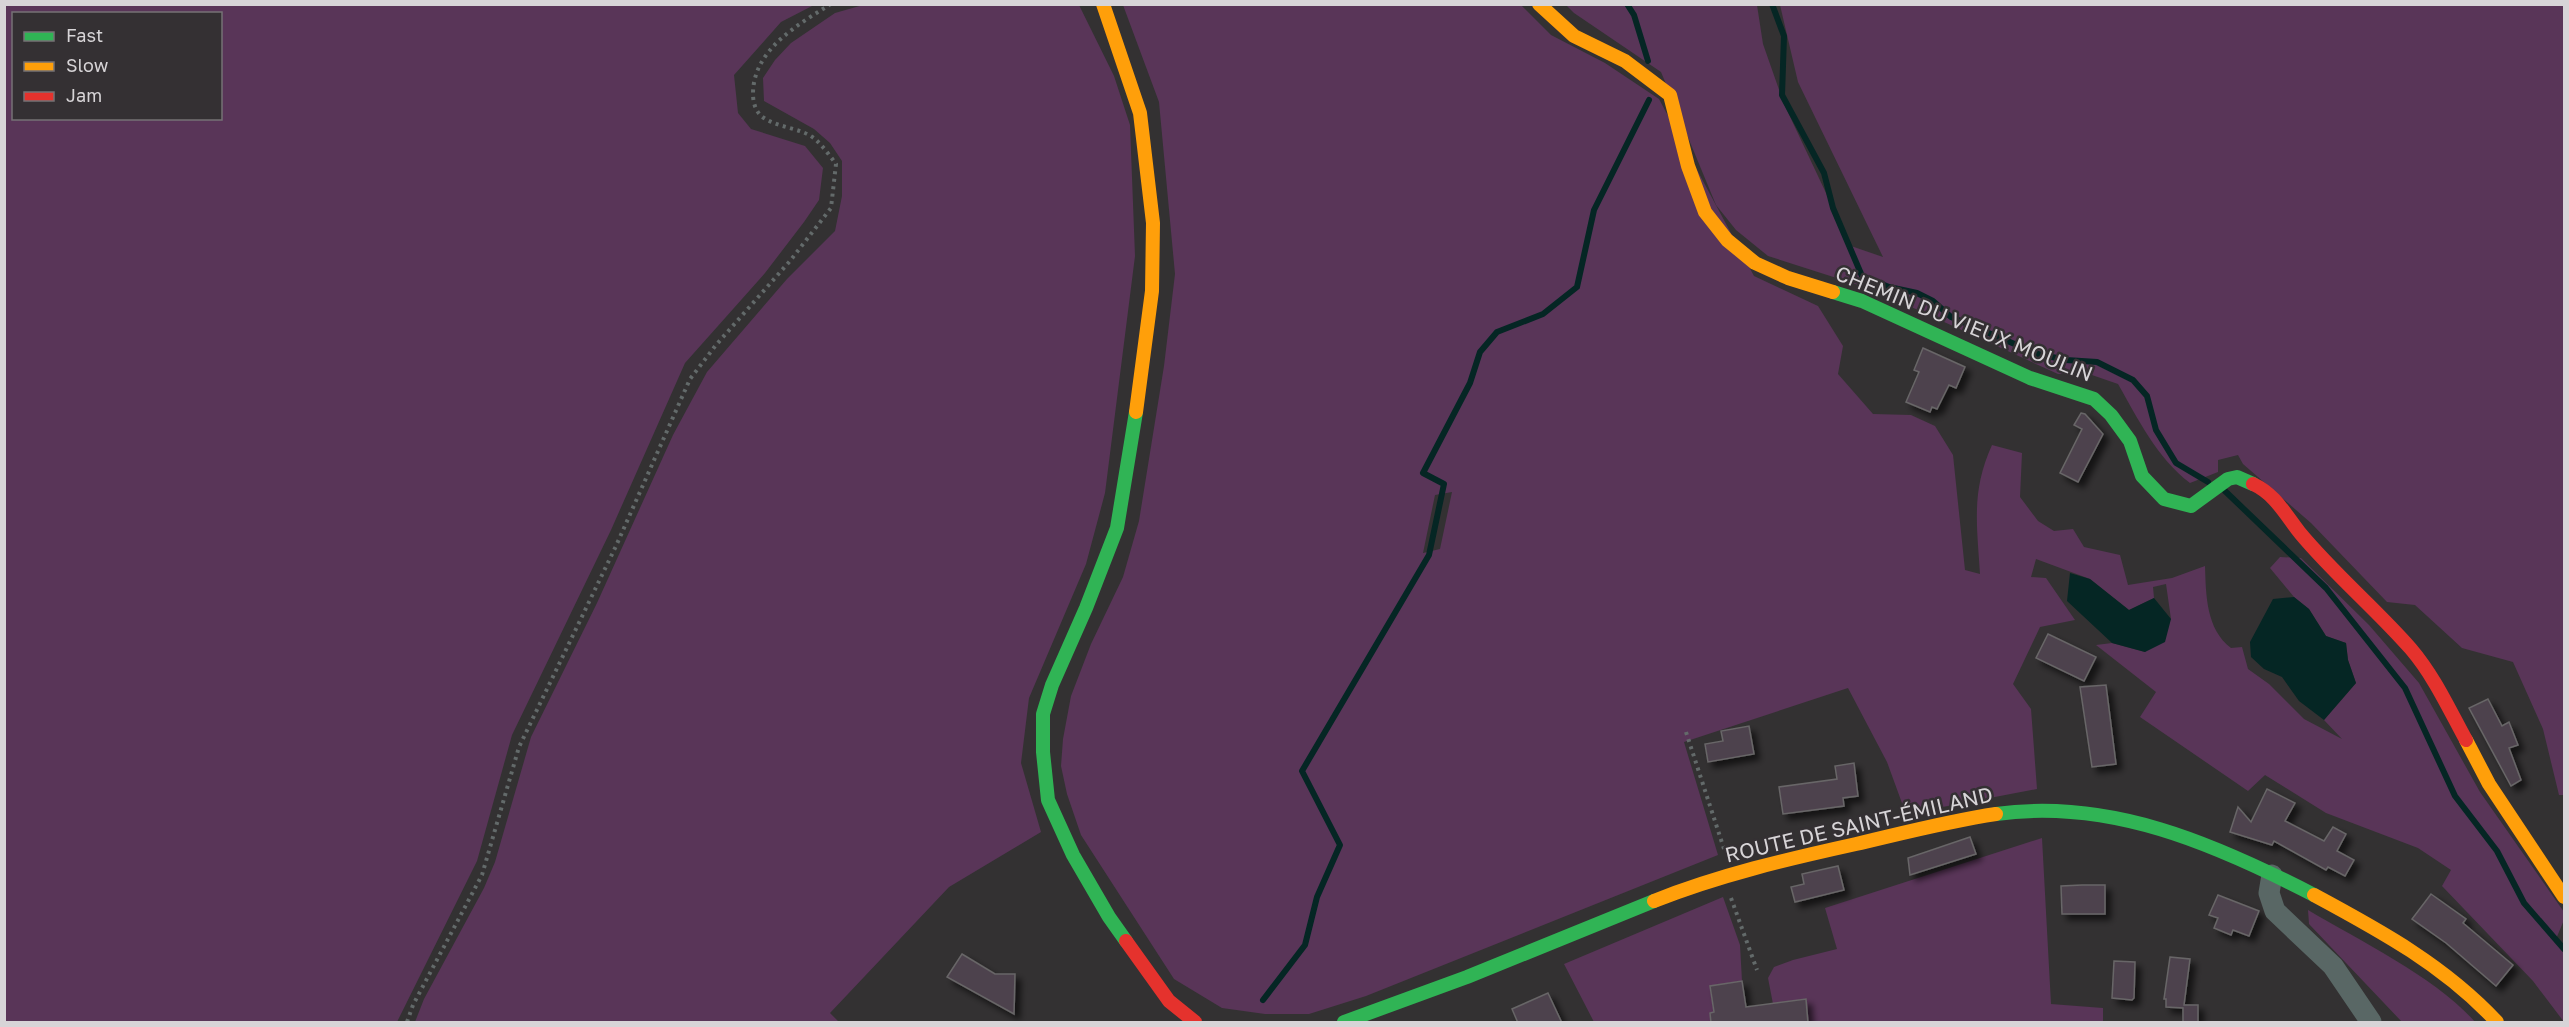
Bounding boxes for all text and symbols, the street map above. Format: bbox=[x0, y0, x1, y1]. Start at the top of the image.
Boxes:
legend bbox=[12, 12, 222, 120]
text: Fast bbox=[66, 24, 103, 46]
text: Slow bbox=[66, 54, 109, 76]
text: Jam bbox=[66, 84, 102, 106]
street label: CHEMIN DU VIEUX MOULIN bbox=[1832, 259, 2097, 387]
street label: ROUTE DE SAINT-ÉMILAND bbox=[1722, 781, 1995, 868]

